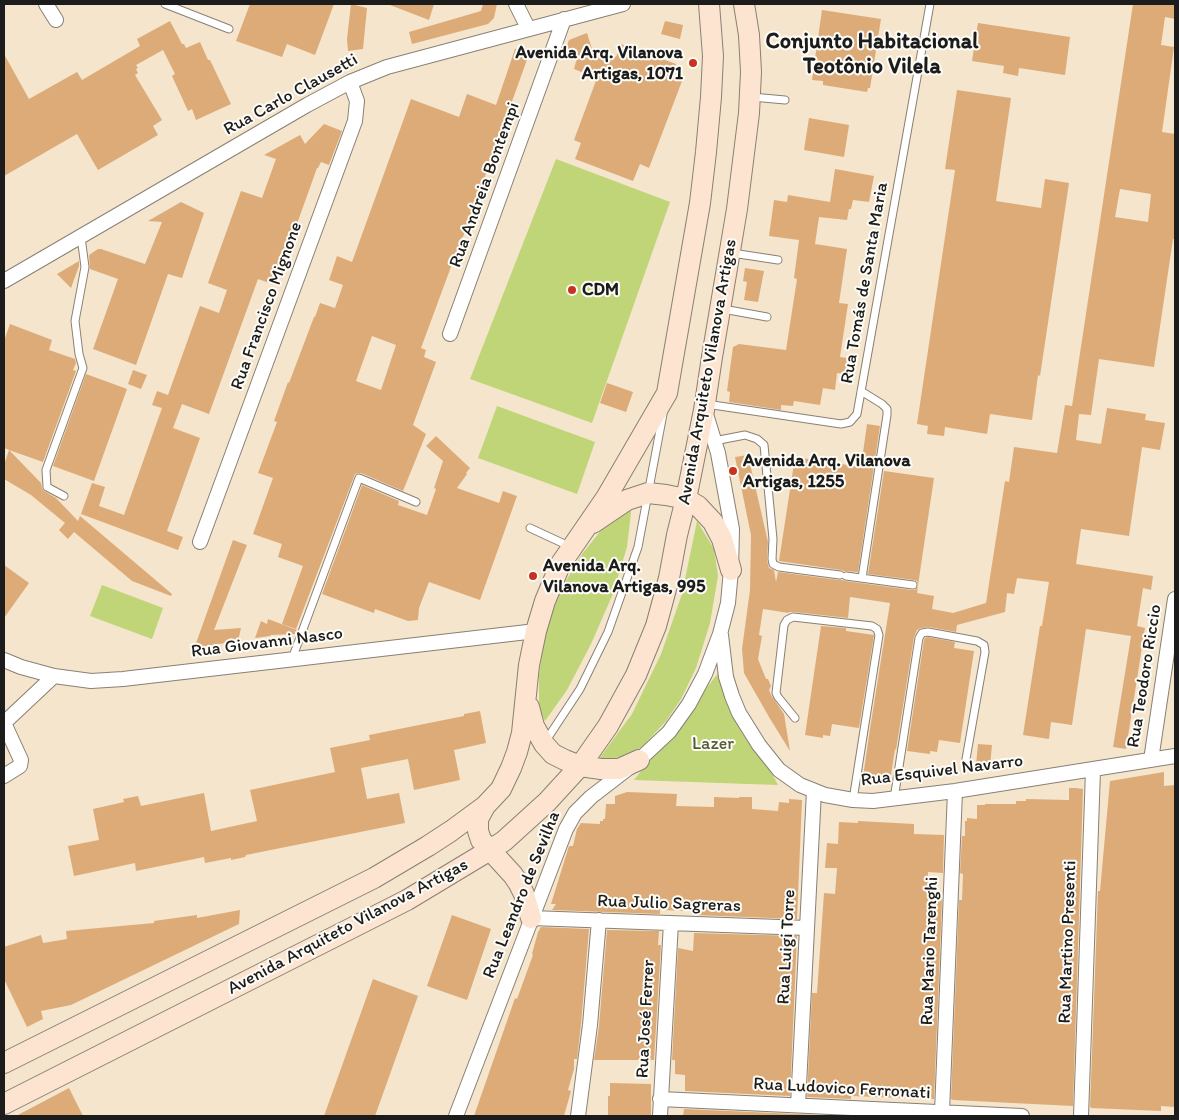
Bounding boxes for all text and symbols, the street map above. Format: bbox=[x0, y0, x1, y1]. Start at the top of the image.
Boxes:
district label: Conjunto Habitacional Teotônio Vilela bbox=[766, 29, 978, 80]
place label: Avenida Arq. Vilanova Artigas, 1071 bbox=[515, 42, 683, 84]
street label: Rua Carlo Clausetti bbox=[220, 49, 362, 141]
marker: Avenida Arq. Vilanova Artigas, 1071 bbox=[687, 57, 699, 69]
street label: Rua Andreia Bontempi bbox=[445, 99, 525, 271]
street label: Rua Tomás de Santa Maria bbox=[837, 181, 893, 385]
street label: Rua Francisco Mignone bbox=[227, 219, 307, 393]
street label: Avenida Arquiteto Vilanova Artigas bbox=[674, 238, 742, 506]
place label: CDM bbox=[582, 279, 619, 301]
marker: CDM bbox=[566, 284, 578, 296]
place label: Avenida Arq. Vilanova Artigas, 1255 bbox=[743, 450, 911, 492]
marker: Avenida Arq. Vilanova Artigas, 1255 bbox=[727, 465, 739, 477]
place label: Avenida Arq. Vilanova Artigas, 995 bbox=[543, 555, 705, 598]
marker: Avenida Arq. Vilanova Artigas, 995 bbox=[527, 570, 539, 582]
street label: Rua Teodoro Riccio bbox=[1123, 603, 1167, 749]
street label: Rua Giovanni Nasco bbox=[190, 623, 344, 663]
park label: Lazer bbox=[692, 733, 734, 755]
street label: Rua Esquivel Navarro bbox=[860, 750, 1024, 792]
street label: Rua Leandro de Sevilha bbox=[479, 808, 565, 982]
street label: Avenida Arquiteto Vilanova Artigas bbox=[224, 854, 472, 1000]
street label: Rua Martino Presenti bbox=[1054, 860, 1082, 1024]
street label: Rua Mario Tarenghi bbox=[917, 876, 943, 1026]
street label: Rua Luigi Torre bbox=[773, 889, 801, 1005]
street label: Rua Julio Sagreras bbox=[597, 891, 741, 917]
street label: Rua José Ferrer bbox=[632, 959, 660, 1079]
street label: Rua Ludovico Ferronati bbox=[753, 1074, 931, 1104]

